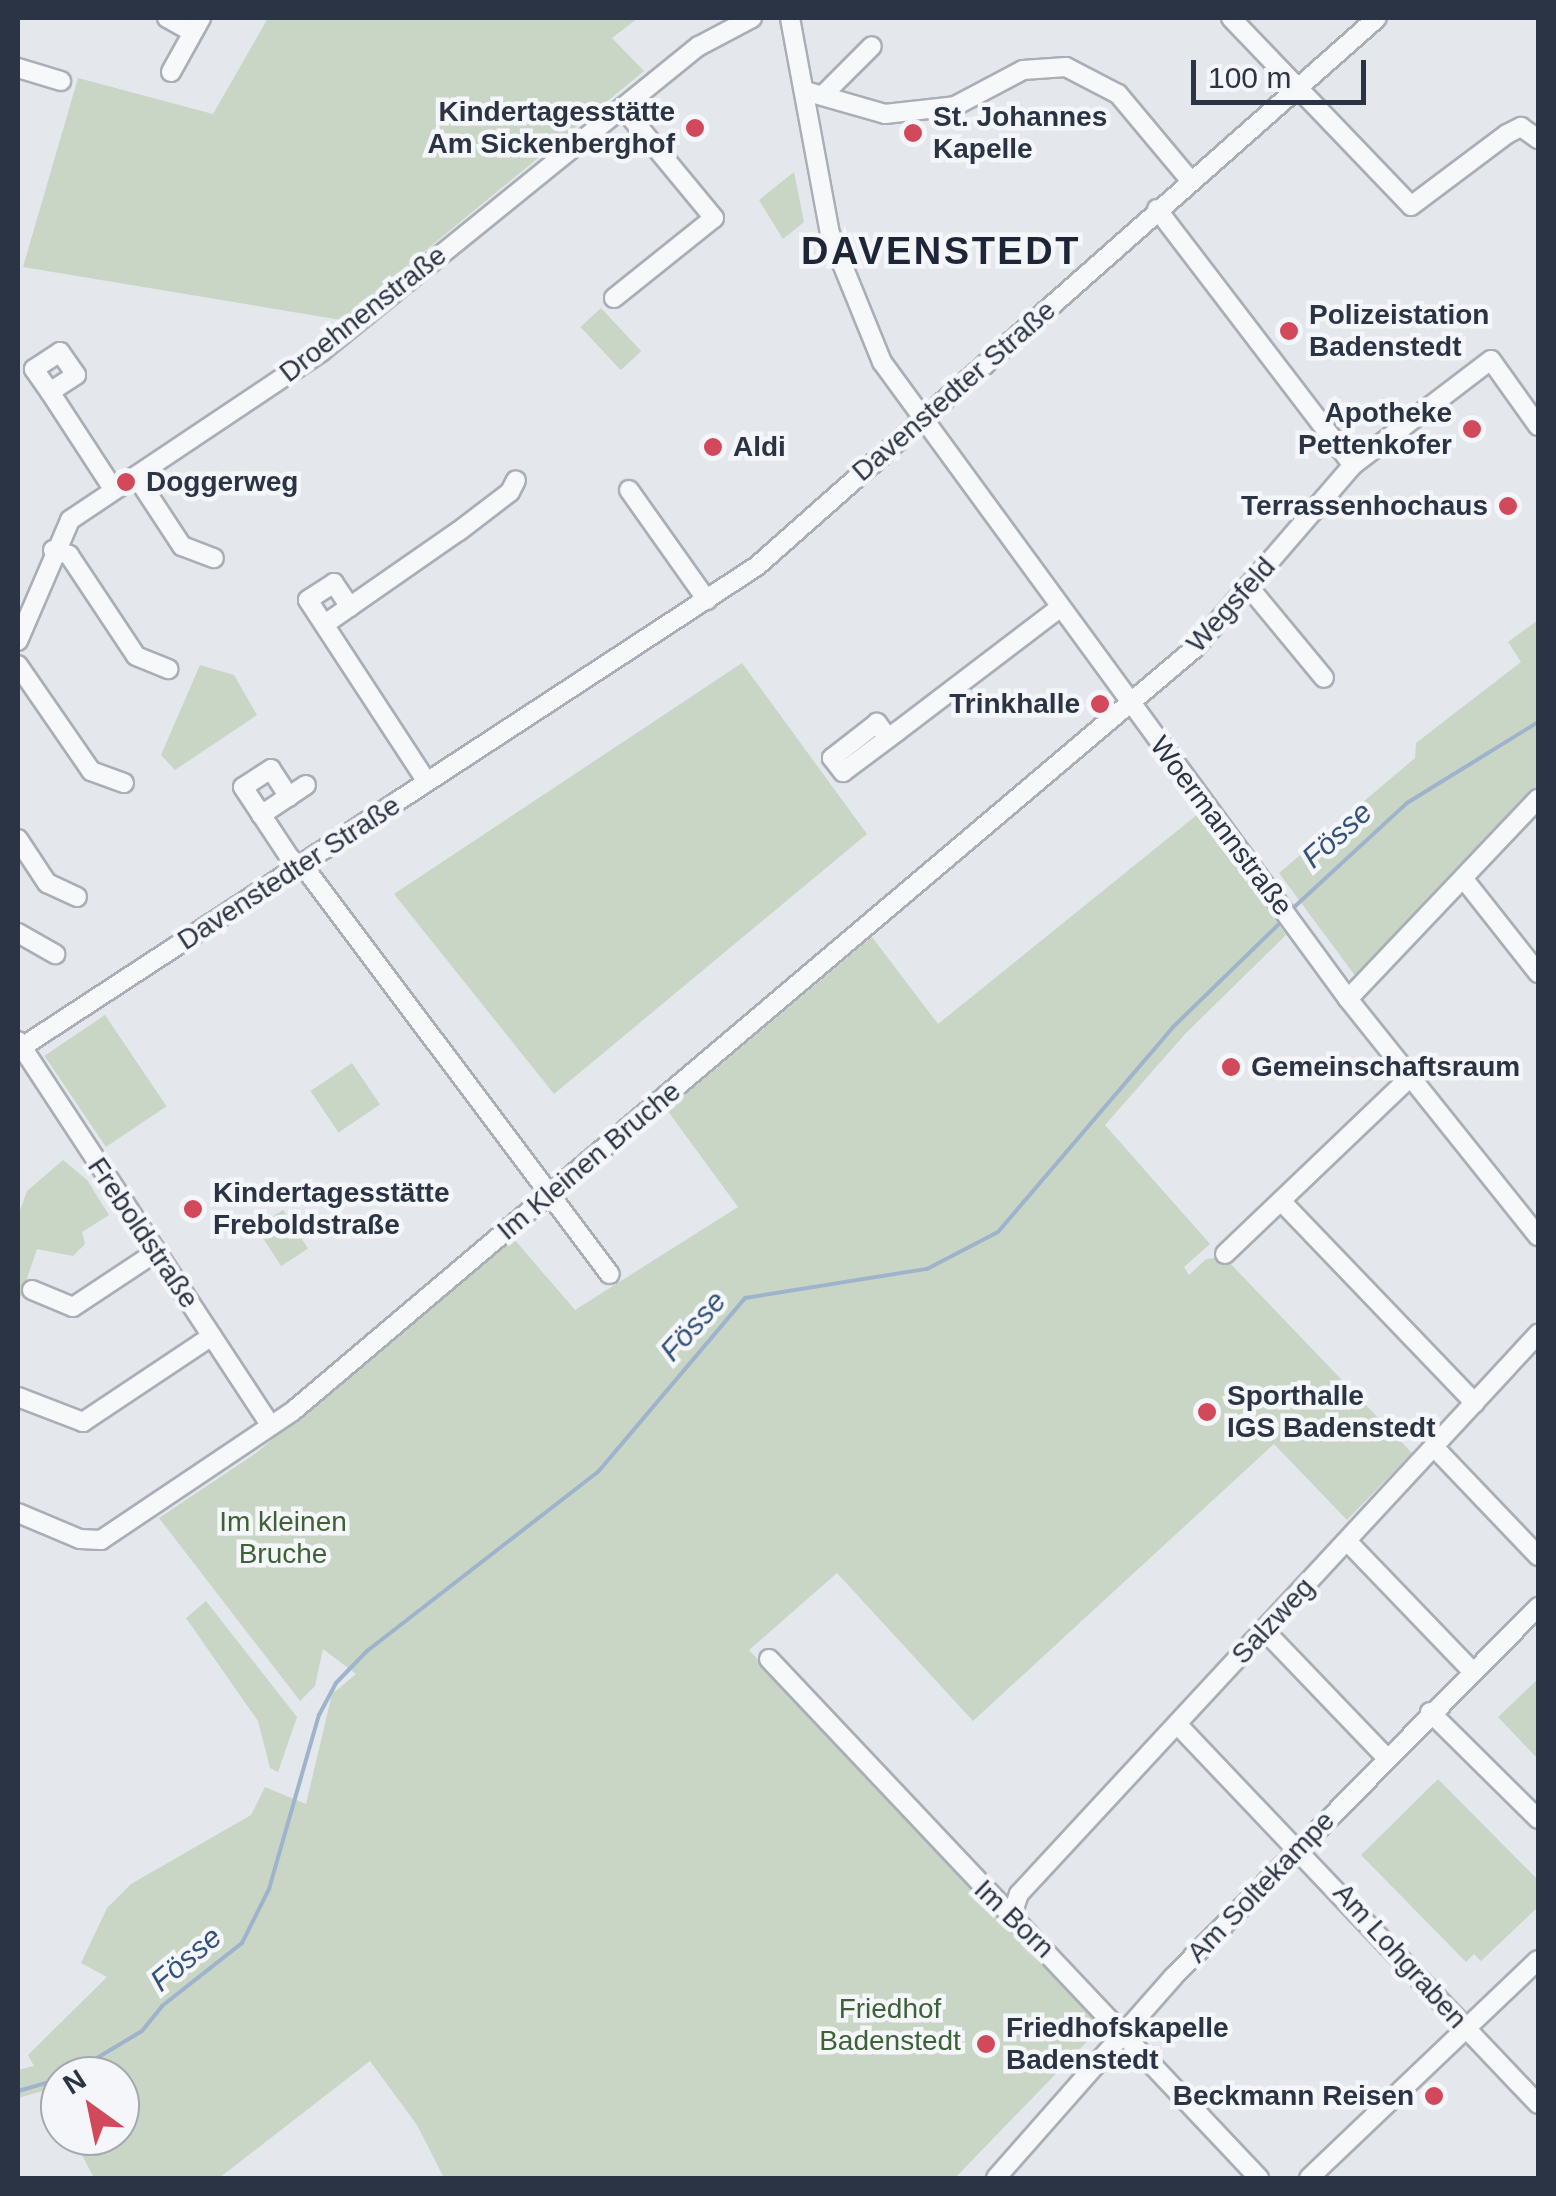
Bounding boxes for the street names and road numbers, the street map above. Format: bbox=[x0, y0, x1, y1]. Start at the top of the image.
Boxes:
street label: Droehnenstraße bbox=[273, 238, 453, 390]
street label: Davenstedter Straße bbox=[845, 294, 1063, 488]
street label: Wegsfeld bbox=[1180, 551, 1282, 659]
street label: Woermannstraße bbox=[1143, 730, 1299, 922]
street label: Davenstedter Straße bbox=[172, 789, 406, 957]
street label: Im Kleinen Bruche bbox=[491, 1075, 687, 1247]
street label: Freboldstraße bbox=[80, 1151, 206, 1315]
street label: Salzweg bbox=[1225, 1571, 1321, 1671]
street label: Am Soltekampe bbox=[1180, 1804, 1342, 1970]
street label: Im Born bbox=[967, 1873, 1061, 1965]
street label: Am Lohgraben bbox=[1326, 1877, 1474, 2035]

